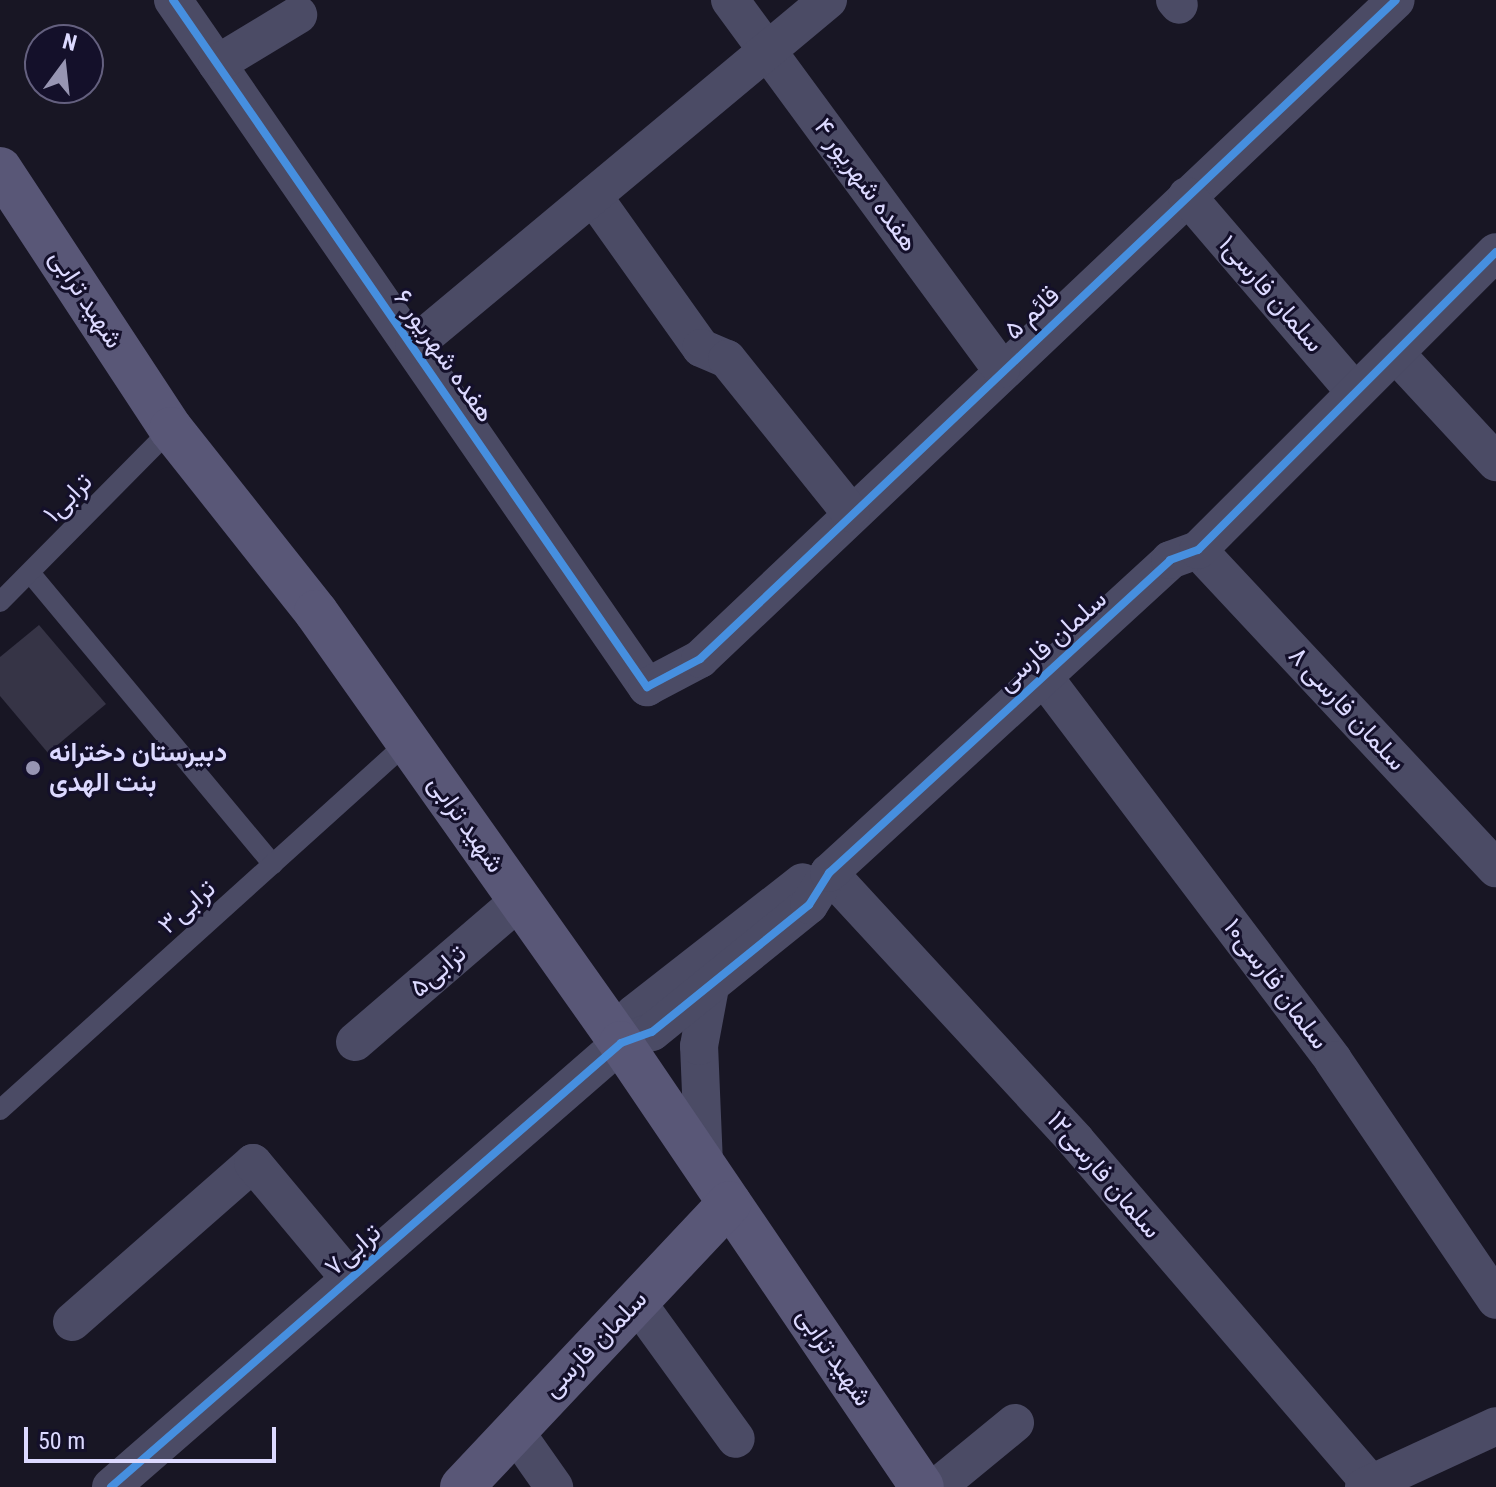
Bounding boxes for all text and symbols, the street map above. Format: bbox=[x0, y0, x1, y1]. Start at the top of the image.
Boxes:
north arrow bbox=[24, 24, 104, 104]
text: N bbox=[60, 28, 80, 56]
street label: هفده شهریور ۴ bbox=[807, 112, 925, 258]
street label: سلمان فارسی۱ bbox=[1212, 229, 1330, 359]
street label: شهید ترابی bbox=[42, 244, 130, 354]
street label: قائم ۵ bbox=[998, 280, 1066, 346]
street label: هفده شهریور ۶ bbox=[387, 284, 501, 428]
street label: ترابی۱ bbox=[37, 467, 99, 529]
street label: سلمان فارسی bbox=[991, 584, 1113, 698]
street label: سلمان فارسی ۸ bbox=[1282, 640, 1412, 778]
place label: دبیرستان دخترانه بنت الهدی bbox=[49, 737, 227, 798]
marker: دبیرستان دخترانه بنت الهدی bbox=[24, 759, 42, 777]
street label: شهید ترابی bbox=[421, 769, 511, 879]
street label: ترابی۳ bbox=[152, 873, 222, 941]
street label: سلمان فارسی۱۰ bbox=[1217, 913, 1335, 1055]
street label: ترابی۵ bbox=[403, 938, 473, 1004]
street label: سلمان فارسی۱۲ bbox=[1040, 1105, 1168, 1245]
street label: ترابی۷ bbox=[318, 1217, 388, 1283]
street label: سلمان فارسی bbox=[536, 1284, 654, 1404]
street label: شهید ترابی bbox=[790, 1302, 878, 1412]
scale bar bbox=[28, 1411, 280, 1461]
text: 50 m bbox=[38, 1427, 85, 1455]

